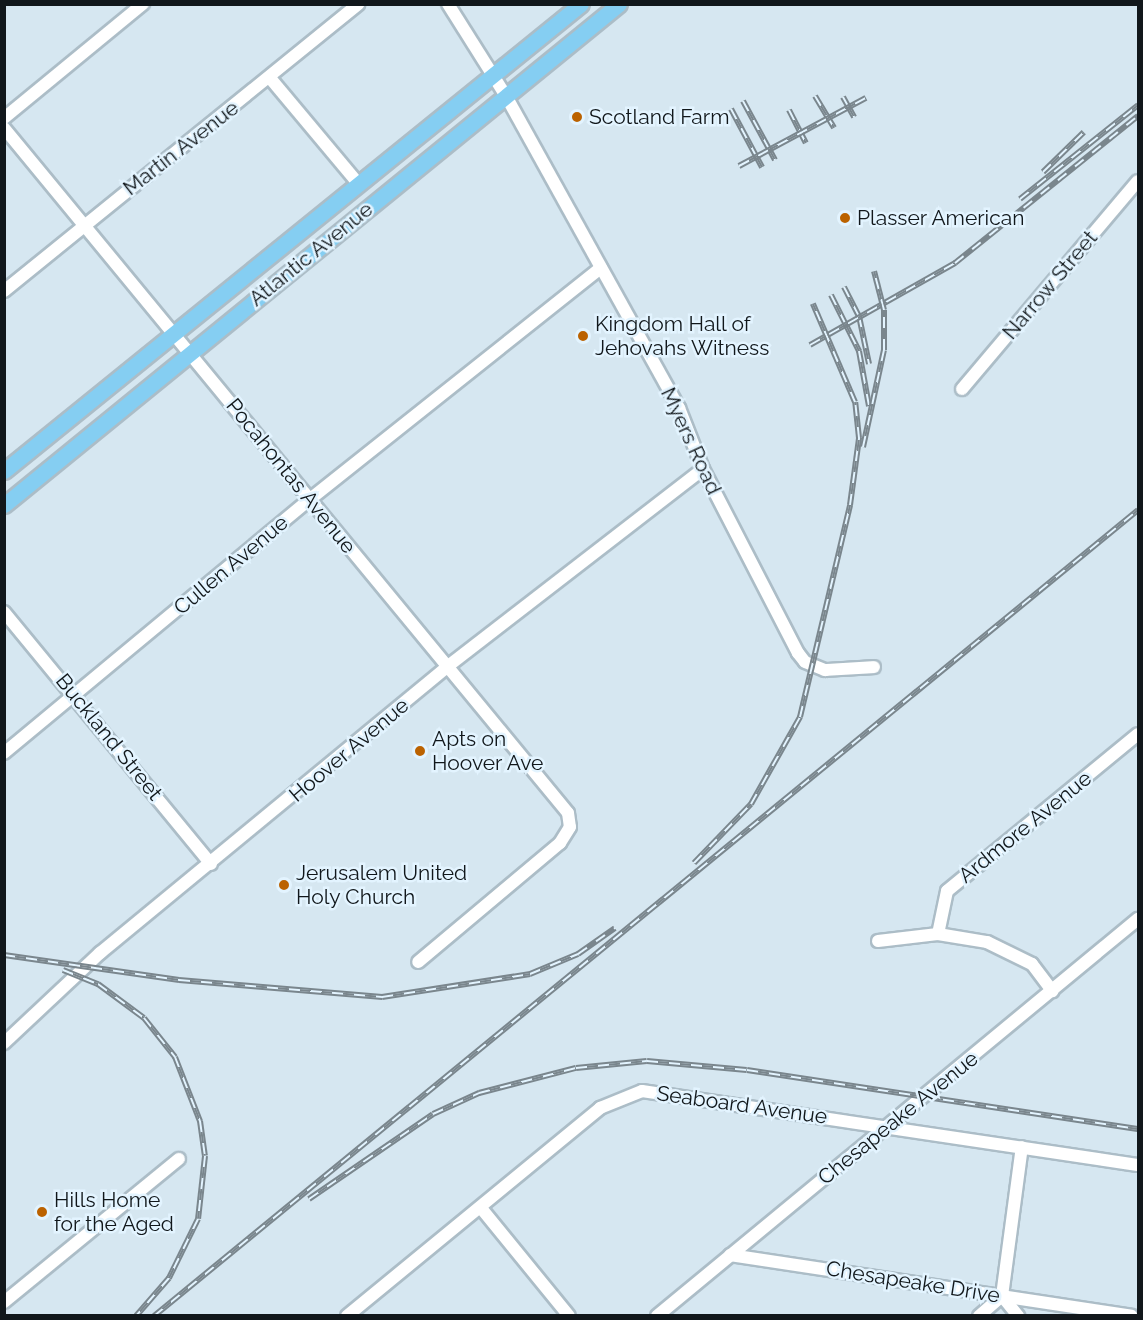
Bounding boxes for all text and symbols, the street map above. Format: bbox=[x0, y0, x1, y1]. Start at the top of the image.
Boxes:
street label: Martin Avenue bbox=[118, 95, 244, 201]
place label: Scotland Farm bbox=[589, 104, 729, 130]
marker: Scotland Farm bbox=[570, 110, 584, 124]
street label: Atlantic Avenue bbox=[244, 196, 378, 312]
place label: Plasser American bbox=[857, 205, 1026, 231]
marker: Plasser American bbox=[838, 211, 852, 225]
street label: Narrow Street bbox=[997, 225, 1103, 345]
place label: Kingdom Hall of Jehovahs Witness bbox=[595, 311, 770, 361]
marker: Kingdom Hall of Jehovahs Witness bbox=[576, 329, 590, 343]
street label: Myers Road bbox=[655, 384, 727, 498]
street label: Pocahontas Avenue bbox=[221, 393, 361, 559]
street label: Cullen Avenue bbox=[169, 510, 293, 620]
street label: Buckland Street bbox=[50, 669, 168, 805]
street label: Hoover Avenue bbox=[284, 692, 414, 808]
place label: Apts on Hoover Ave bbox=[432, 726, 544, 776]
marker: Apts on Hoover Ave bbox=[413, 744, 427, 758]
street label: Ardmore Avenue bbox=[953, 765, 1097, 889]
place label: Jerusalem United Holy Church bbox=[296, 860, 467, 910]
marker: Jerusalem United Holy Church bbox=[277, 878, 291, 892]
street label: Chesapeake Avenue bbox=[813, 1046, 983, 1190]
street label: Seaboard Avenue bbox=[655, 1081, 829, 1129]
place label: Hills Home for the Aged bbox=[54, 1187, 175, 1237]
marker: Hills Home for the Aged bbox=[35, 1205, 49, 1219]
street label: Chesapeake Drive bbox=[824, 1256, 1002, 1308]

